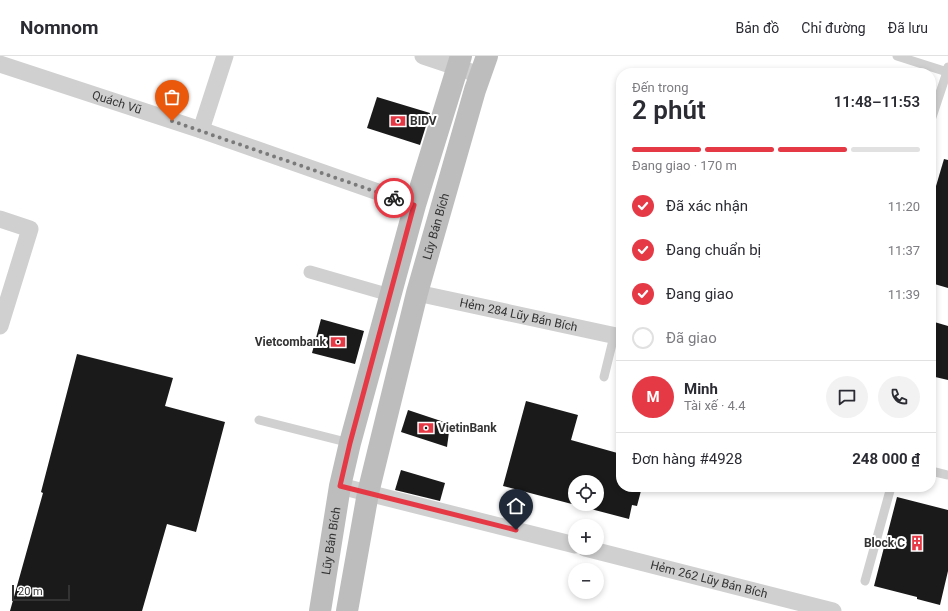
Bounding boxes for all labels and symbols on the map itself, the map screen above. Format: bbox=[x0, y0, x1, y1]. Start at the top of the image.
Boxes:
pin bbox=[155, 80, 189, 121]
street label: Quách Vũ bbox=[90, 88, 143, 117]
bank icon: BIDV bbox=[389, 112, 407, 130]
place label: BIDV bbox=[410, 114, 437, 128]
courier bbox=[374, 178, 414, 218]
street label: Lũy Bán Bích bbox=[420, 192, 452, 261]
street label: Hẻm 284 Lũy Bán Bích bbox=[458, 295, 579, 334]
bank icon: Vietcombank bbox=[329, 333, 347, 351]
place label: Vietcombank bbox=[255, 335, 327, 349]
bank icon: VietinBank bbox=[417, 419, 435, 437]
place label: VietinBank bbox=[438, 421, 497, 435]
pin bbox=[499, 489, 533, 530]
street label: Lũy Bán Bích bbox=[319, 506, 344, 576]
building icon: Block C bbox=[908, 534, 926, 552]
place label: Block C bbox=[864, 536, 905, 550]
street label: Hẻm 262 Lũy Bán Bích bbox=[649, 558, 769, 601]
scale bar bbox=[12, 583, 70, 602]

